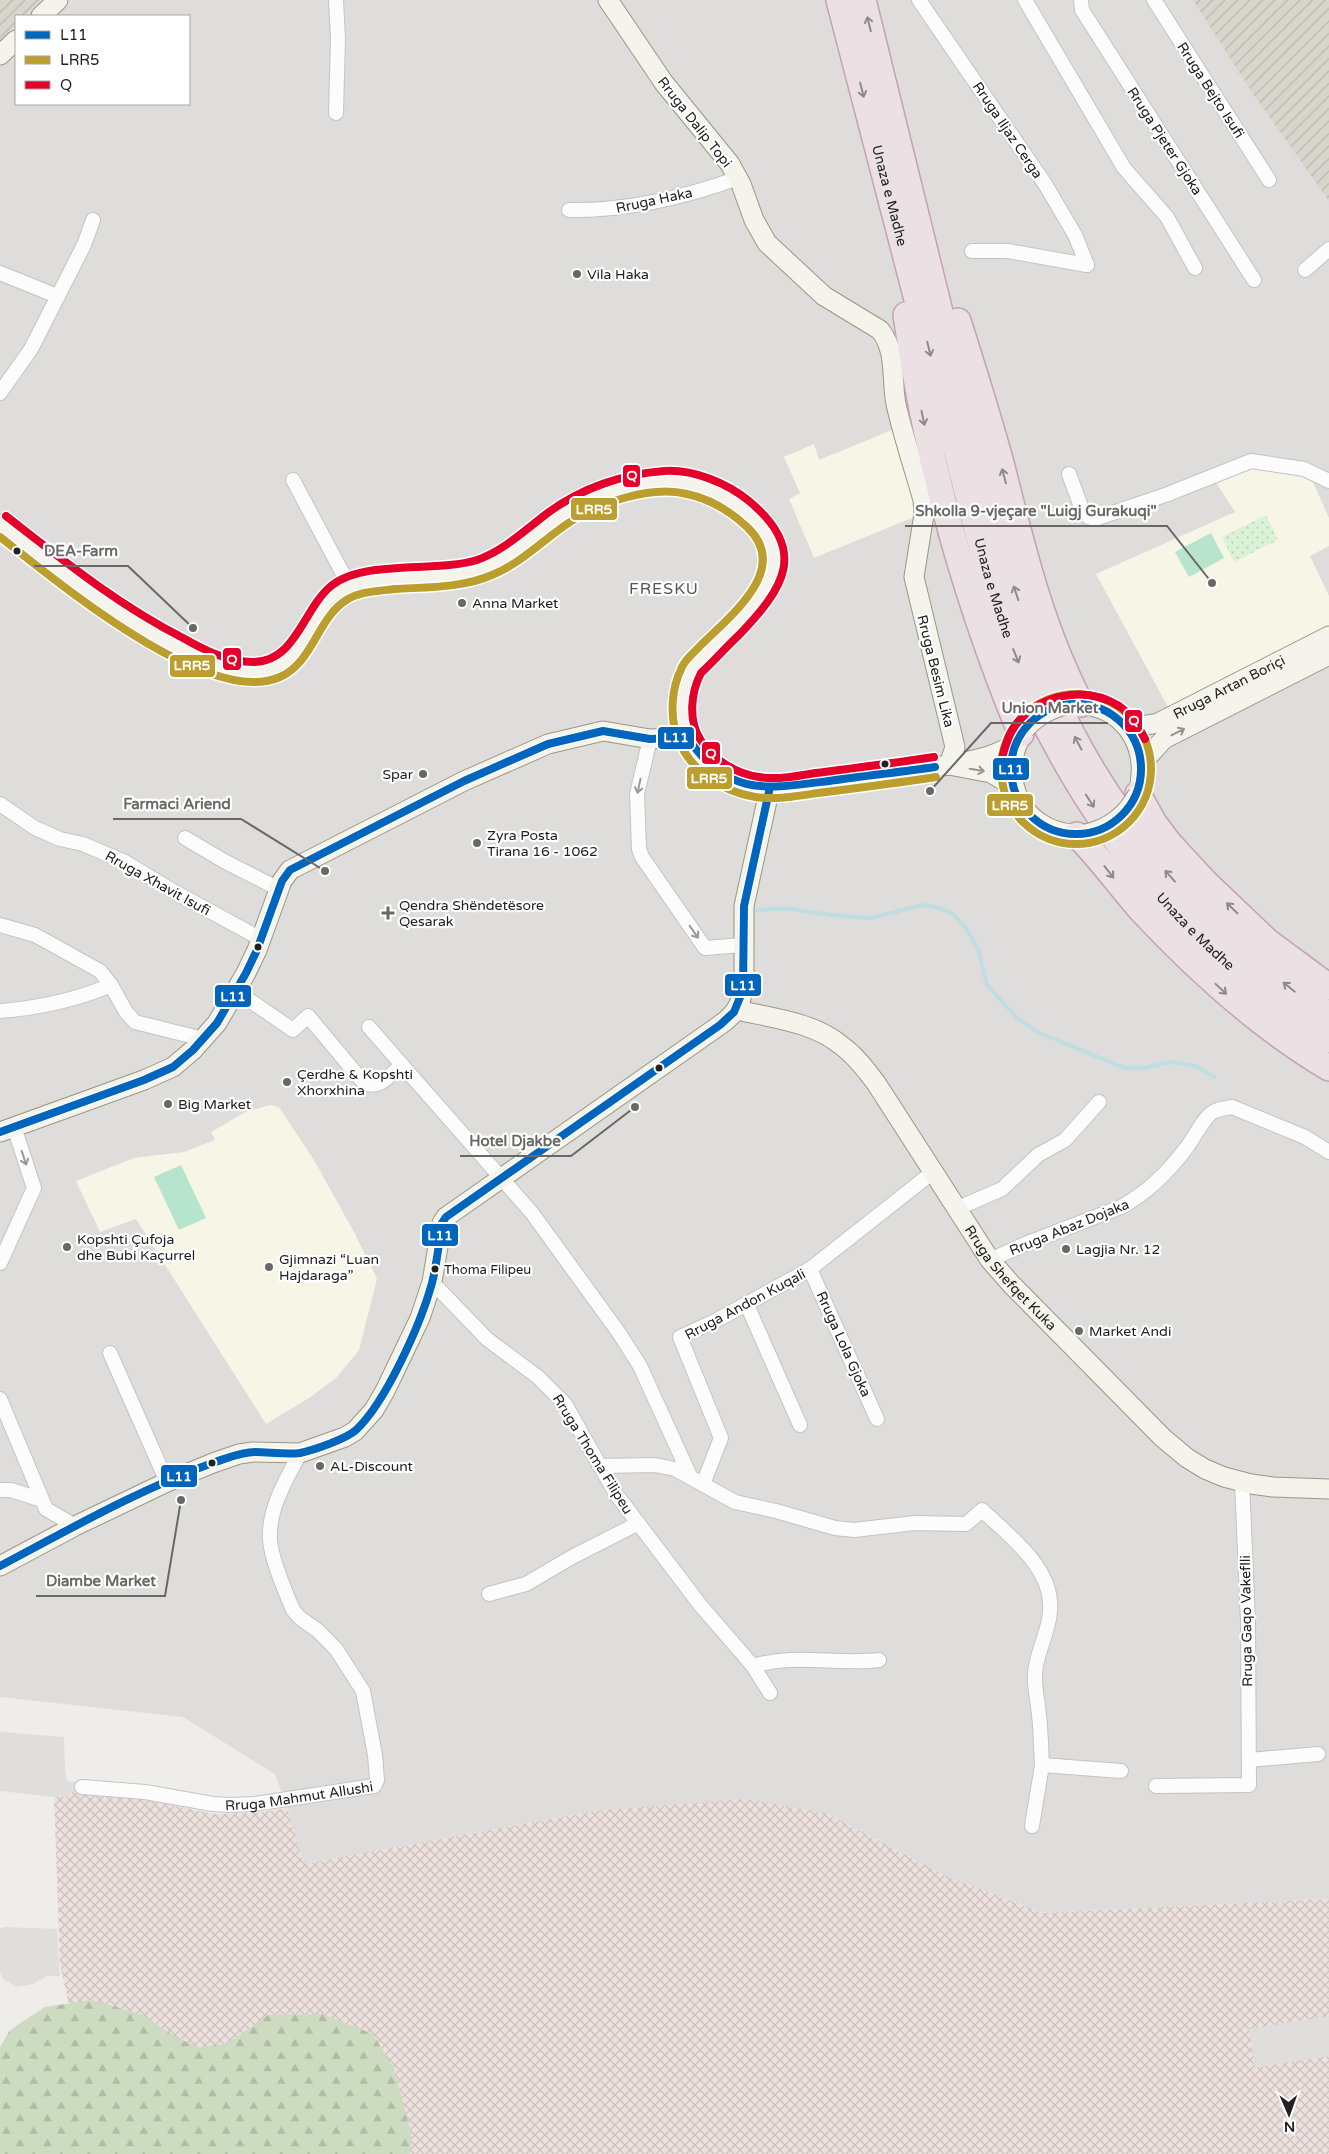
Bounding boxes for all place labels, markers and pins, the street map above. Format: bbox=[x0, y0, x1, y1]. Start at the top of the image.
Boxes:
place label: Vila Haka bbox=[587, 266, 649, 283]
marker: Vila Haka bbox=[571, 268, 583, 280]
callout: Shkolla 9-vjeçare "Luigj Gurakuqi" bbox=[905, 496, 1167, 526]
callout: DEA-Farm bbox=[34, 536, 128, 566]
unlabelled marker bbox=[12, 546, 22, 556]
place label: Anna Market bbox=[472, 595, 559, 612]
marker: Anna Market bbox=[456, 597, 468, 609]
callout: Union Market bbox=[991, 693, 1108, 723]
unlabelled marker bbox=[880, 759, 890, 769]
place label: Spar bbox=[382, 766, 414, 783]
marker: Spar bbox=[417, 768, 429, 780]
callout: Farmaci Ariend bbox=[113, 789, 241, 819]
place label: Zyra Posta Tirana 16 - 1062 bbox=[487, 827, 598, 860]
marker: Zyra Posta Tirana 16 - 1062 bbox=[471, 837, 483, 849]
place label: Qendra Shëndetësore Qesarak bbox=[399, 897, 544, 930]
marker: Qendra Shëndetësore Qesarak bbox=[381, 906, 395, 920]
unlabelled marker bbox=[253, 942, 263, 952]
unlabelled marker bbox=[654, 1063, 664, 1073]
place label: Çerdhe & Kopshti Xhorxhina bbox=[297, 1066, 413, 1099]
marker: Çerdhe & Kopshti Xhorxhina bbox=[281, 1076, 293, 1088]
place label: Big Market bbox=[178, 1096, 252, 1113]
marker: Big Market bbox=[162, 1098, 174, 1110]
callout: Hotel Djakbe bbox=[460, 1126, 571, 1156]
place label: Kopshti Çufoja dhe Bubi Kaçurrel bbox=[77, 1231, 195, 1264]
marker: Kopshti Çufoja dhe Bubi Kaçurrel bbox=[61, 1241, 73, 1253]
place label: Lagjia Nr. 12 bbox=[1076, 1241, 1160, 1258]
marker: Lagjia Nr. 12 bbox=[1060, 1243, 1072, 1255]
place label: Gjimnazi “Luan Hajdaraga” bbox=[279, 1251, 379, 1284]
marker: Gjimnazi “Luan Hajdaraga” bbox=[263, 1261, 275, 1273]
place label: Thoma Filipeu bbox=[444, 1262, 531, 1278]
marker: Thoma Filipeu bbox=[430, 1264, 440, 1274]
place label: Market Andi bbox=[1089, 1323, 1171, 1340]
marker: Market Andi bbox=[1073, 1325, 1085, 1337]
unlabelled marker bbox=[207, 1458, 217, 1468]
place label: AL-Discount bbox=[330, 1458, 414, 1475]
marker: AL-Discount bbox=[314, 1460, 326, 1472]
callout: Diambe Market bbox=[36, 1566, 165, 1596]

